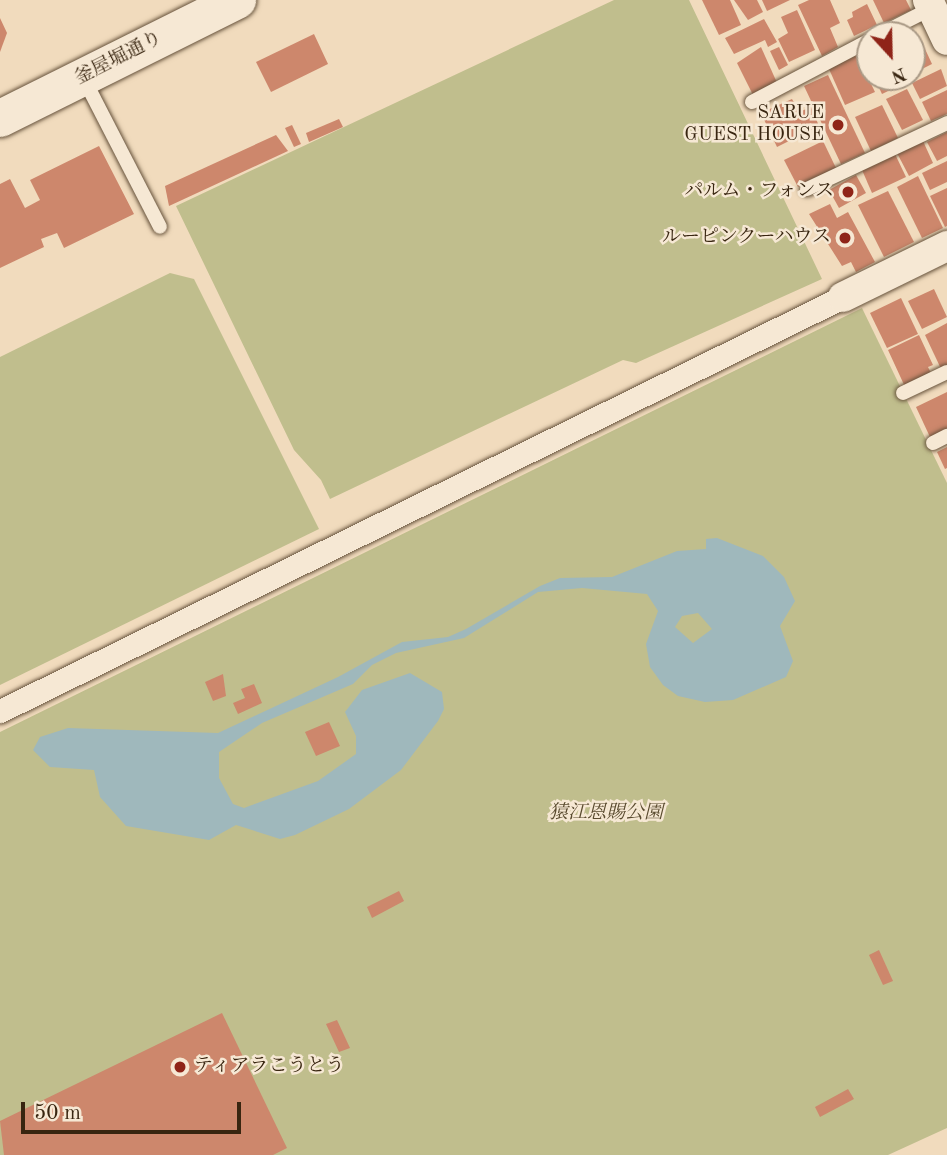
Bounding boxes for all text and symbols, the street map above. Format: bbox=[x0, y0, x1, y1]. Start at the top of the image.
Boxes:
north arrow bbox=[856, 21, 926, 91]
street label: 釜屋堀通り bbox=[72, 27, 166, 91]
text: N bbox=[888, 63, 909, 86]
place label: SARUE GUEST HOUSE bbox=[684, 103, 824, 147]
marker: SARUE GUEST HOUSE bbox=[830, 117, 846, 133]
place label: パルム・フォンス bbox=[682, 181, 834, 203]
marker: パルム・フォンス bbox=[840, 184, 856, 200]
place label: ルーピンクーハウス bbox=[660, 227, 831, 249]
marker: ルーピンクーハウス bbox=[837, 230, 853, 246]
park label: 猿江恩賜公園 bbox=[549, 803, 663, 825]
place label: ティアラこうとう bbox=[194, 1056, 346, 1078]
marker: ティアラこうとう bbox=[172, 1059, 188, 1075]
scale bar bbox=[24, 1088, 245, 1132]
text: 50 m bbox=[34, 1103, 81, 1124]

